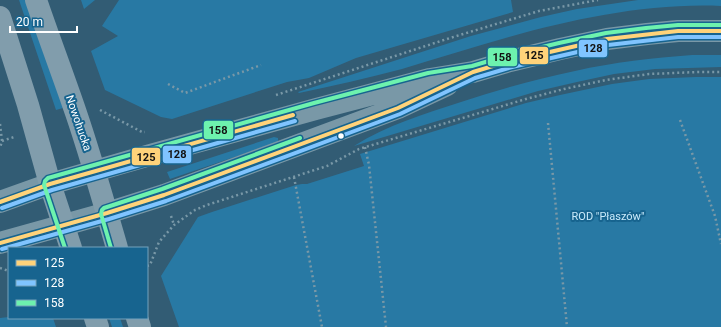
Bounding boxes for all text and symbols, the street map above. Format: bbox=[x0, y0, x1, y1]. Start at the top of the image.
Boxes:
scale bar bbox=[10, 8, 77, 34]
text: 20 m bbox=[16, 15, 43, 29]
line badge: 128 bbox=[578, 39, 608, 58]
text: 128 bbox=[584, 42, 602, 55]
line badge: 125 bbox=[519, 46, 549, 65]
line badge: 158 bbox=[487, 47, 518, 67]
text: 125 bbox=[525, 49, 543, 62]
text: 158 bbox=[493, 51, 511, 64]
street label: Nowohucka bbox=[63, 94, 94, 153]
line badge: 158 bbox=[203, 120, 234, 140]
text: 158 bbox=[209, 124, 227, 137]
unlabelled marker bbox=[336, 131, 346, 141]
line badge: 128 bbox=[162, 145, 192, 164]
line badge: 125 bbox=[131, 147, 161, 166]
text: 128 bbox=[168, 148, 186, 161]
text: 125 bbox=[137, 151, 155, 164]
park label: ROD "Płaszów" bbox=[572, 210, 644, 223]
legend bbox=[8, 247, 148, 319]
text: 125 bbox=[44, 256, 64, 270]
text: 128 bbox=[44, 276, 64, 290]
text: 158 bbox=[44, 296, 64, 310]

